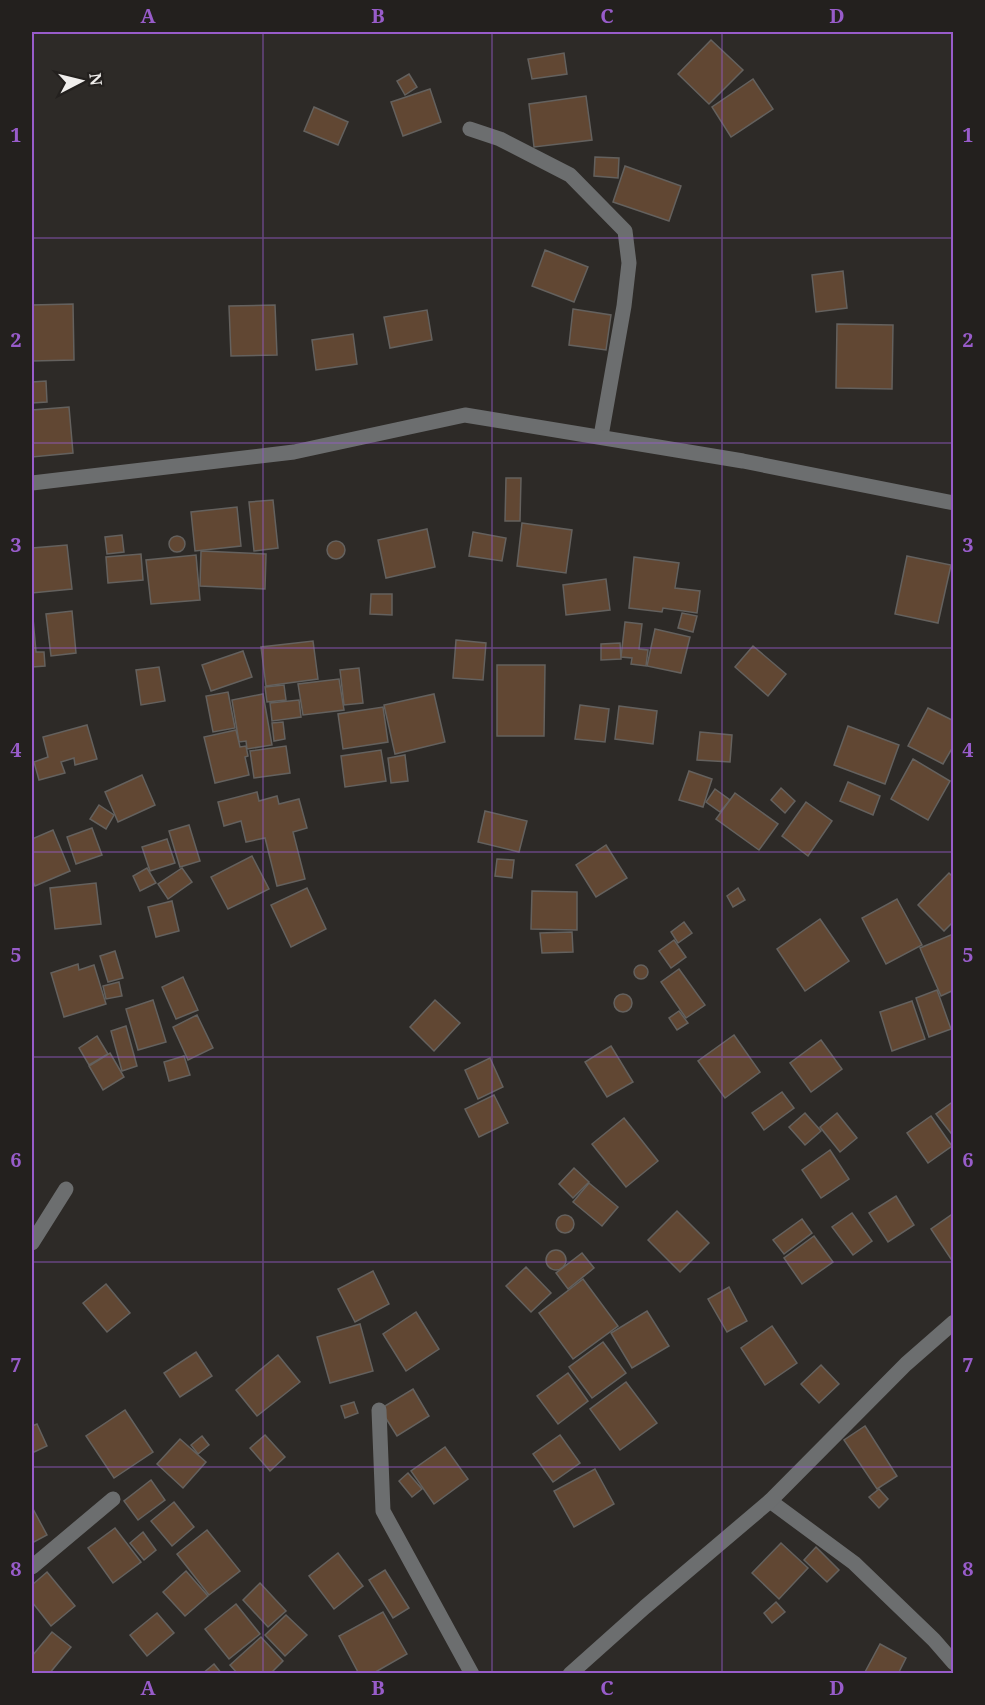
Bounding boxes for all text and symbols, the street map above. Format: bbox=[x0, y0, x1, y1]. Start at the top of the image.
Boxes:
text: A bbox=[140, 2, 156, 29]
text: B bbox=[371, 2, 385, 29]
text: C bbox=[600, 2, 614, 29]
text: D bbox=[829, 2, 845, 29]
north arrow bbox=[51, 51, 111, 111]
text: N bbox=[84, 72, 108, 87]
text: 1 bbox=[10, 121, 22, 148]
text: 1 bbox=[962, 121, 974, 148]
text: 2 bbox=[10, 326, 22, 353]
text: 2 bbox=[962, 326, 974, 353]
text: 3 bbox=[10, 531, 22, 558]
text: 3 bbox=[962, 531, 974, 558]
text: 4 bbox=[10, 736, 22, 763]
text: 4 bbox=[962, 736, 974, 763]
text: 5 bbox=[10, 941, 22, 968]
text: 5 bbox=[962, 941, 974, 968]
text: 6 bbox=[10, 1146, 22, 1173]
text: 6 bbox=[962, 1146, 974, 1173]
text: 7 bbox=[10, 1351, 22, 1378]
text: 7 bbox=[962, 1351, 974, 1378]
text: 8 bbox=[10, 1555, 22, 1582]
text: 8 bbox=[962, 1555, 974, 1582]
text: A bbox=[140, 1674, 156, 1701]
text: B bbox=[371, 1674, 385, 1701]
text: C bbox=[600, 1674, 614, 1701]
text: D bbox=[829, 1674, 845, 1701]

